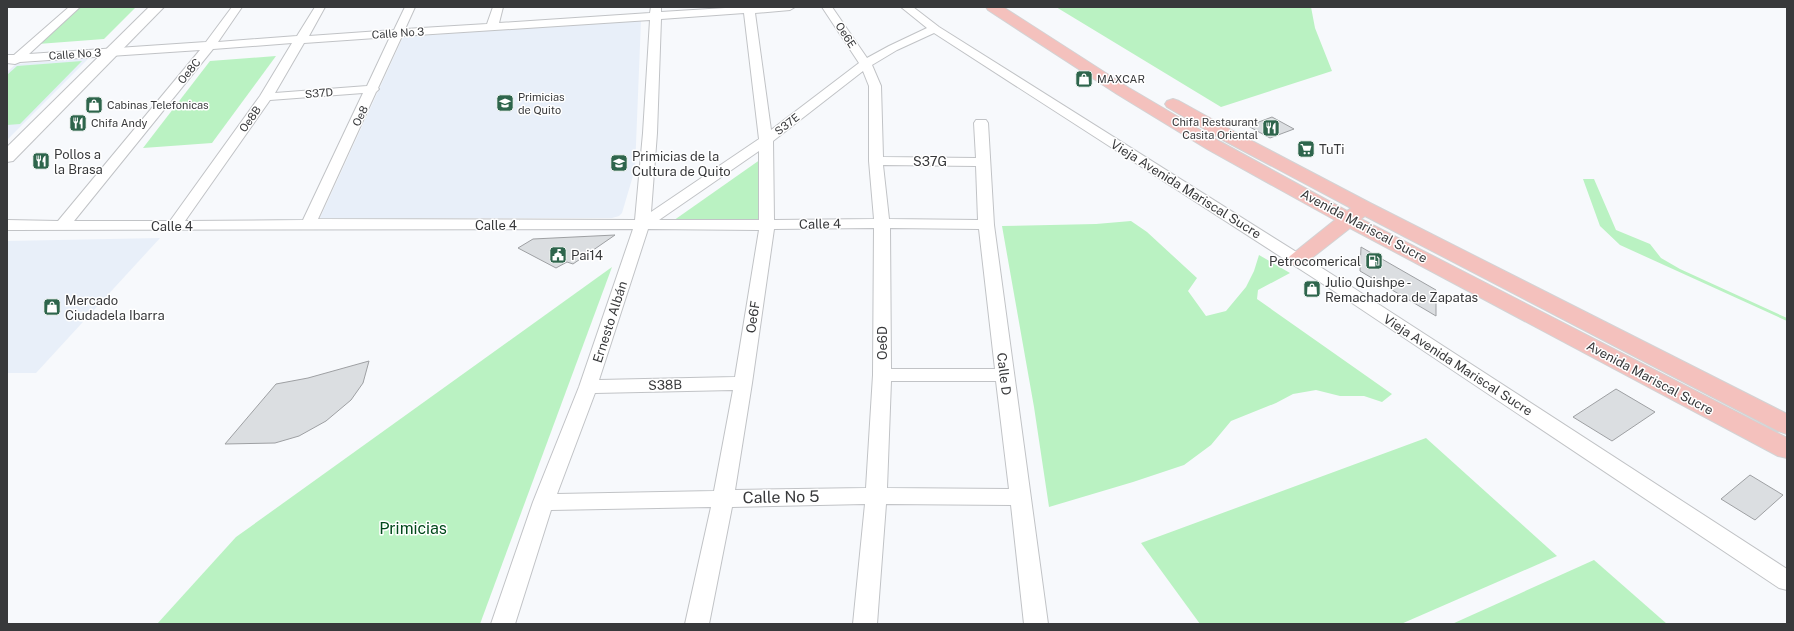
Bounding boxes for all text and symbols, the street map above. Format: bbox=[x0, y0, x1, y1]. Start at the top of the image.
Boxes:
street label: Oe6E bbox=[833, 20, 859, 50]
street label: Calle No 3 bbox=[371, 25, 425, 41]
street label: Calle No 3 bbox=[48, 46, 102, 62]
street label: Oe8C bbox=[175, 56, 203, 86]
shop icon: MAXCAR bbox=[1074, 69, 1094, 89]
place label: MAXCAR bbox=[1097, 73, 1145, 85]
street label: S37D bbox=[304, 86, 334, 100]
place label: Primicias de Quito bbox=[518, 91, 565, 116]
school or university icon: Primicias de Quito bbox=[495, 93, 515, 113]
shop icon: Cabinas Telefonicas bbox=[84, 95, 104, 115]
place label: Cabinas Telefonicas bbox=[107, 99, 209, 111]
street label: Oe8B bbox=[237, 104, 263, 134]
street label: Oe8 bbox=[350, 104, 370, 128]
street label: S37E bbox=[772, 111, 802, 137]
restaurant icon: Chifa Andy bbox=[68, 113, 88, 133]
place label: Chifa Restaurant Casita Oriental bbox=[1172, 116, 1258, 141]
place label: Chifa Andy bbox=[91, 117, 148, 129]
restaurant icon: Chifa Restaurant Casita Oriental bbox=[1261, 118, 1281, 138]
street label: Vieja Avenida Mariscal Sucre bbox=[1108, 136, 1264, 242]
supermarket icon: TuTi bbox=[1296, 139, 1316, 159]
place label: TuTi bbox=[1319, 142, 1344, 157]
place label: Pollos a la Brasa bbox=[54, 147, 103, 177]
place label: Primicias de la Cultura de Quito bbox=[632, 149, 731, 179]
restaurant icon: Pollos a la Brasa bbox=[31, 151, 51, 171]
school or university icon: Primicias de la Cultura de Quito bbox=[609, 153, 629, 173]
street label: S37G bbox=[913, 154, 947, 169]
street label: Avenida Mariscal Sucre bbox=[1298, 186, 1430, 266]
street label: Calle 4 bbox=[799, 216, 841, 232]
street label: Calle 4 bbox=[475, 218, 517, 233]
street label: Calle 4 bbox=[151, 219, 193, 234]
public building icon: Pai14 bbox=[548, 245, 568, 265]
place label: Pai14 bbox=[571, 248, 603, 263]
fuel station icon: Petrocomerical bbox=[1364, 251, 1384, 271]
place label: Petrocomerical bbox=[1269, 254, 1361, 269]
place label: Julio Quishpe - Remachadora de Zapatas bbox=[1325, 275, 1478, 305]
street label: Ernesto Albán bbox=[590, 279, 630, 365]
shop icon: Julio Quishpe - Remachadora de Zapatas bbox=[1302, 279, 1322, 299]
place label: Mercado Ciudadela Ibarra bbox=[65, 293, 165, 323]
shop icon: Mercado Ciudadela Ibarra bbox=[42, 297, 62, 317]
street label: Oe6F bbox=[743, 299, 763, 334]
street label: Vieja Avenida Mariscal Sucre bbox=[1381, 311, 1535, 419]
street label: Oe6D bbox=[875, 326, 890, 360]
street label: Avenida Mariscal Sucre bbox=[1584, 338, 1716, 418]
street label: Calle D bbox=[994, 352, 1014, 396]
street label: S38B bbox=[648, 377, 682, 393]
street label: Calle No 5 bbox=[742, 487, 820, 507]
park label: Primicias bbox=[379, 519, 447, 538]

